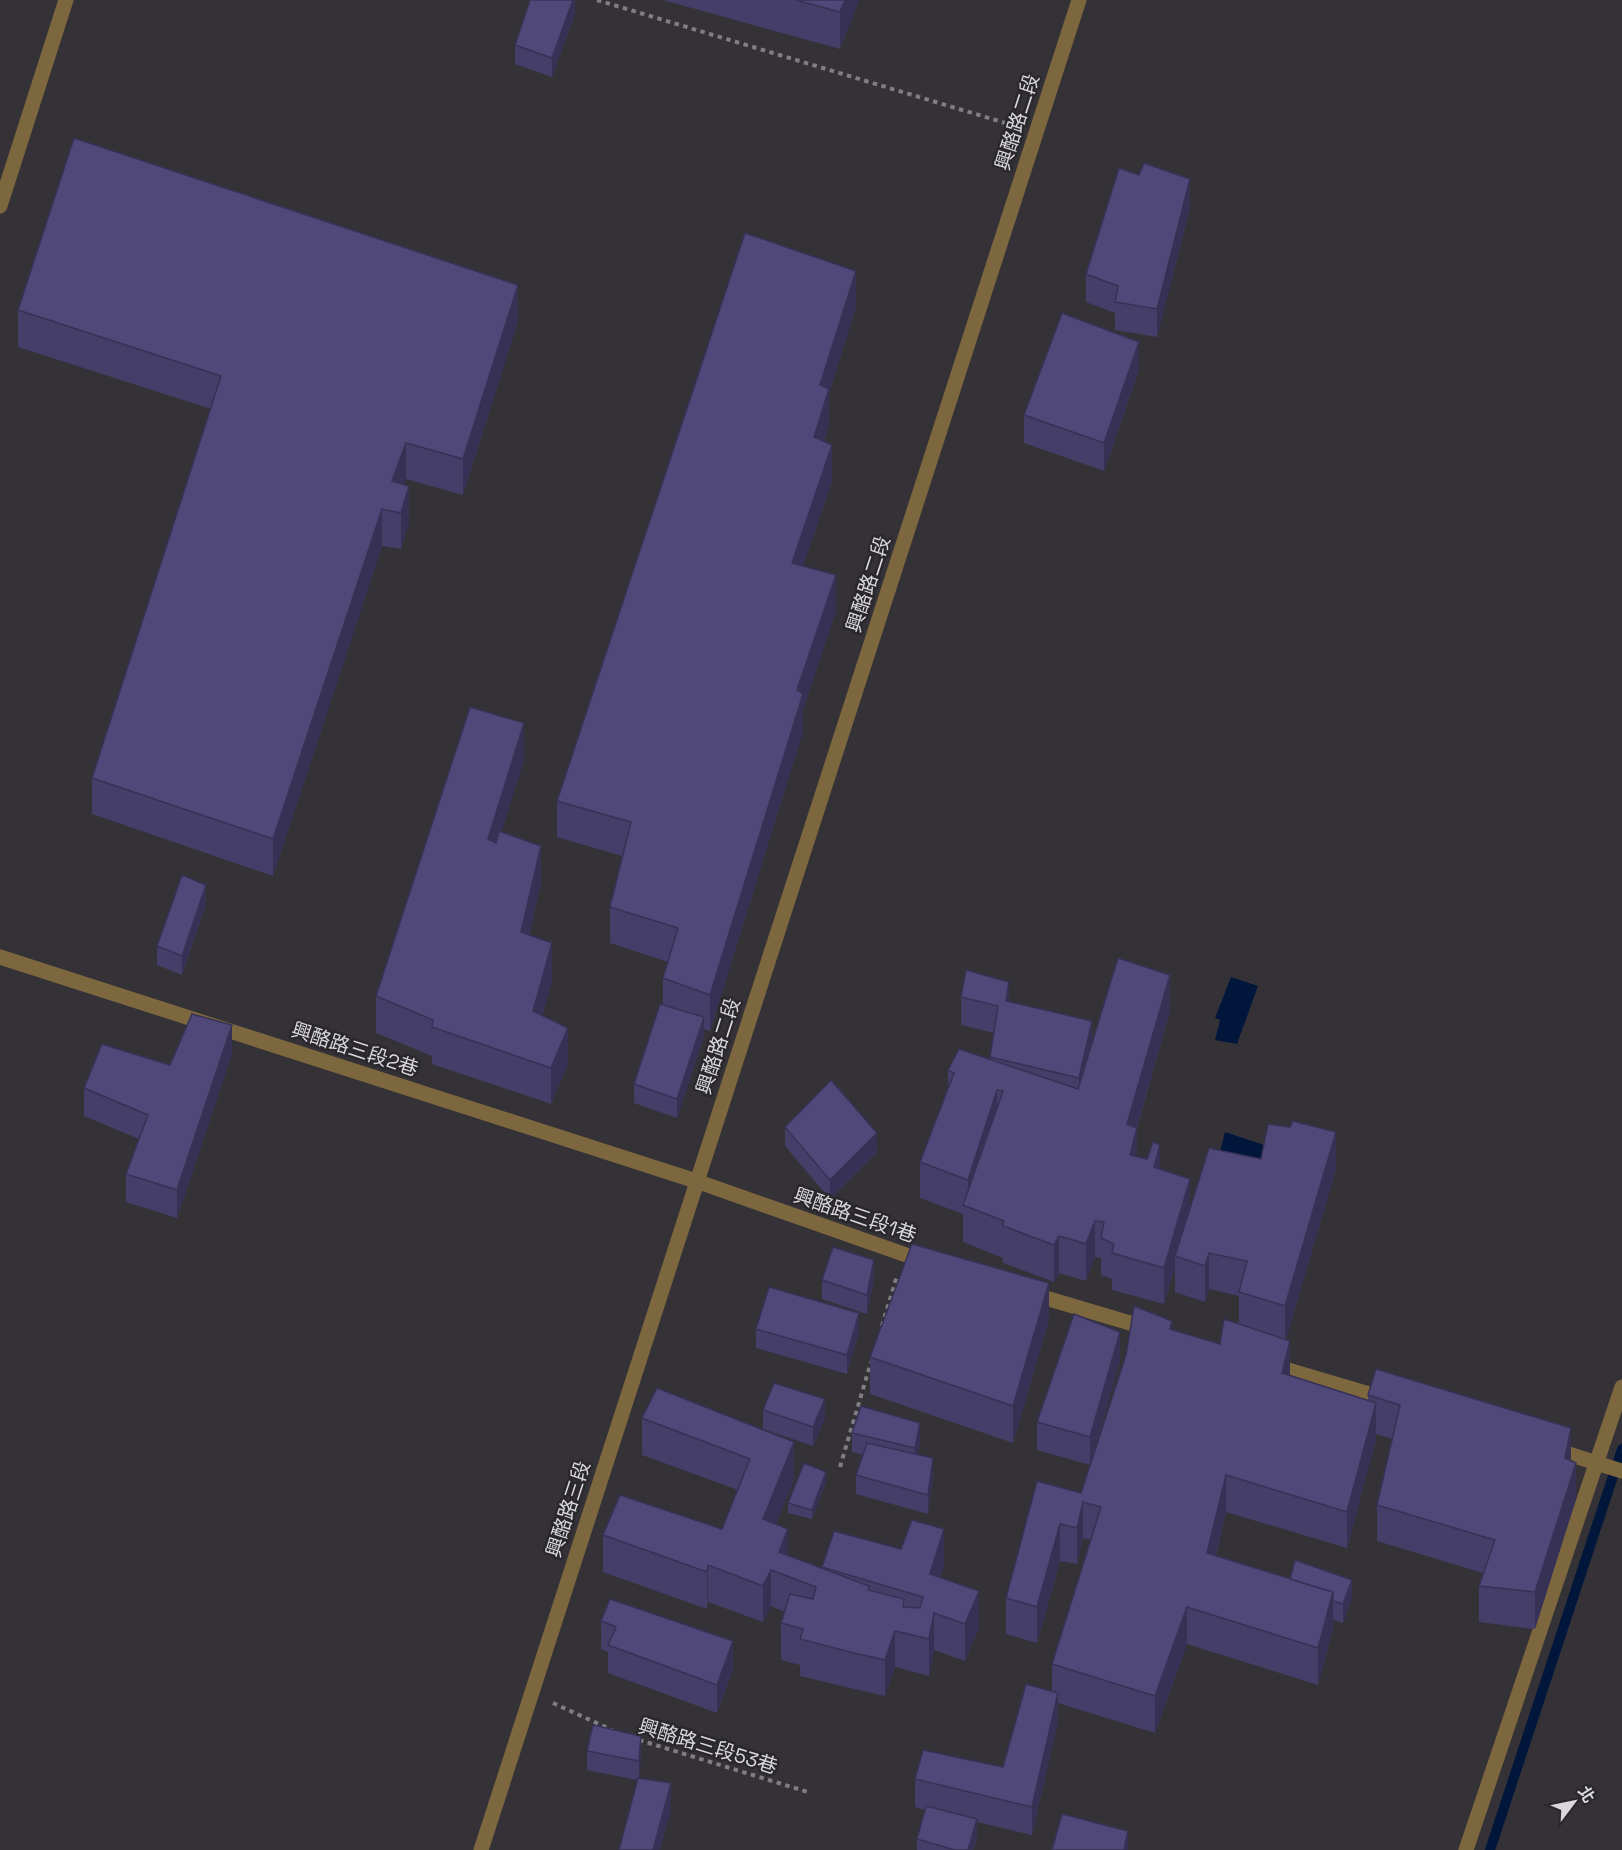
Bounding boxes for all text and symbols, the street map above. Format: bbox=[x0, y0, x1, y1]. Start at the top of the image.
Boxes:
street label: 興酪路二段 bbox=[989, 70, 1045, 174]
street label: 興酪路二段 bbox=[840, 532, 896, 636]
street label: 興酪路二段 bbox=[690, 994, 746, 1098]
street label: 興酪路三段2巷 bbox=[288, 1016, 422, 1082]
street label: 興酪路三段1巷 bbox=[790, 1182, 920, 1248]
street label: 興酪路三段 bbox=[540, 1457, 596, 1561]
street label: 興酪路三段53巷 bbox=[635, 1713, 781, 1779]
north arrow bbox=[1544, 1772, 1604, 1832]
text: 北 bbox=[1573, 1782, 1599, 1807]

